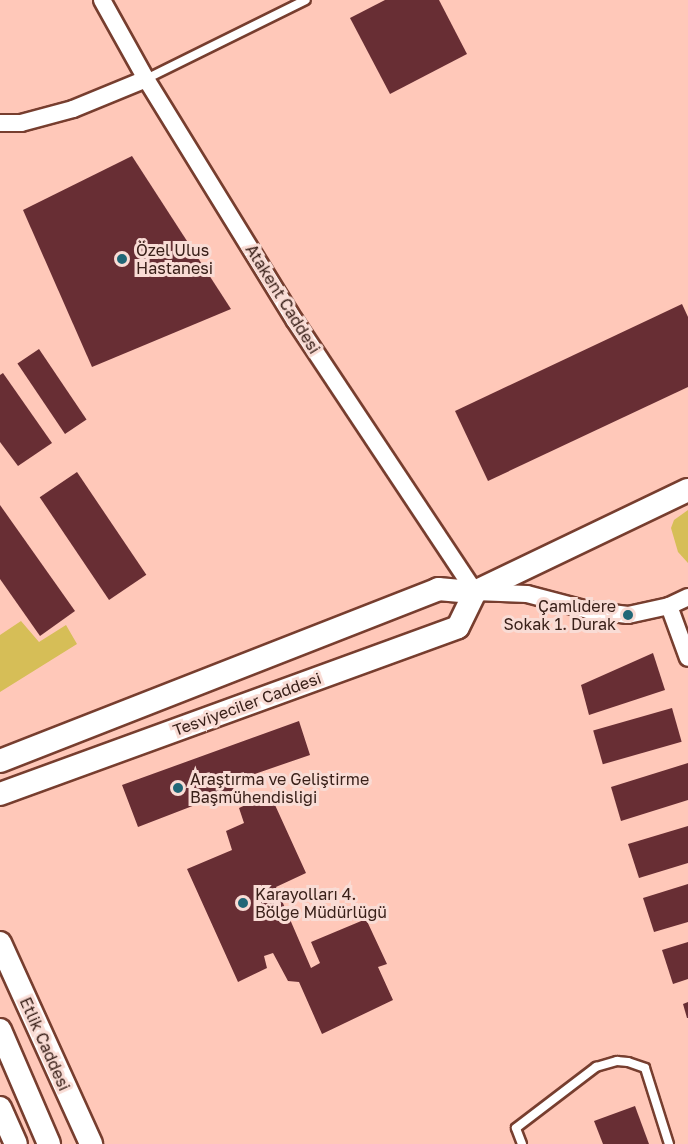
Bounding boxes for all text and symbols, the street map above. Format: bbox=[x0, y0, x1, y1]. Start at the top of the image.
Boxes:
place label: Özel Ulus Hastanesi bbox=[136, 240, 213, 278]
street label: Atakent Caddesi bbox=[242, 241, 324, 357]
marker: Özel Ulus Hastanesi bbox=[113, 250, 131, 268]
place label: Çamlıdere Sokak 1. Durak bbox=[504, 596, 616, 634]
marker: Çamlıdere Sokak 1. Durak bbox=[621, 608, 635, 622]
street label: Tesviyeciler Caddesi bbox=[170, 668, 324, 740]
place label: Araştırma ve Geliştirme Başmühendisliği bbox=[190, 769, 369, 807]
marker: Araştırma ve Geliştirme Başmühendisliği bbox=[171, 781, 185, 795]
place label: Karayolları 4. Bölge Müdürlüğü bbox=[255, 884, 387, 922]
marker: Karayolları 4. Bölge Müdürlüğü bbox=[236, 896, 250, 910]
street label: Etlik Caddesi bbox=[16, 994, 74, 1094]

